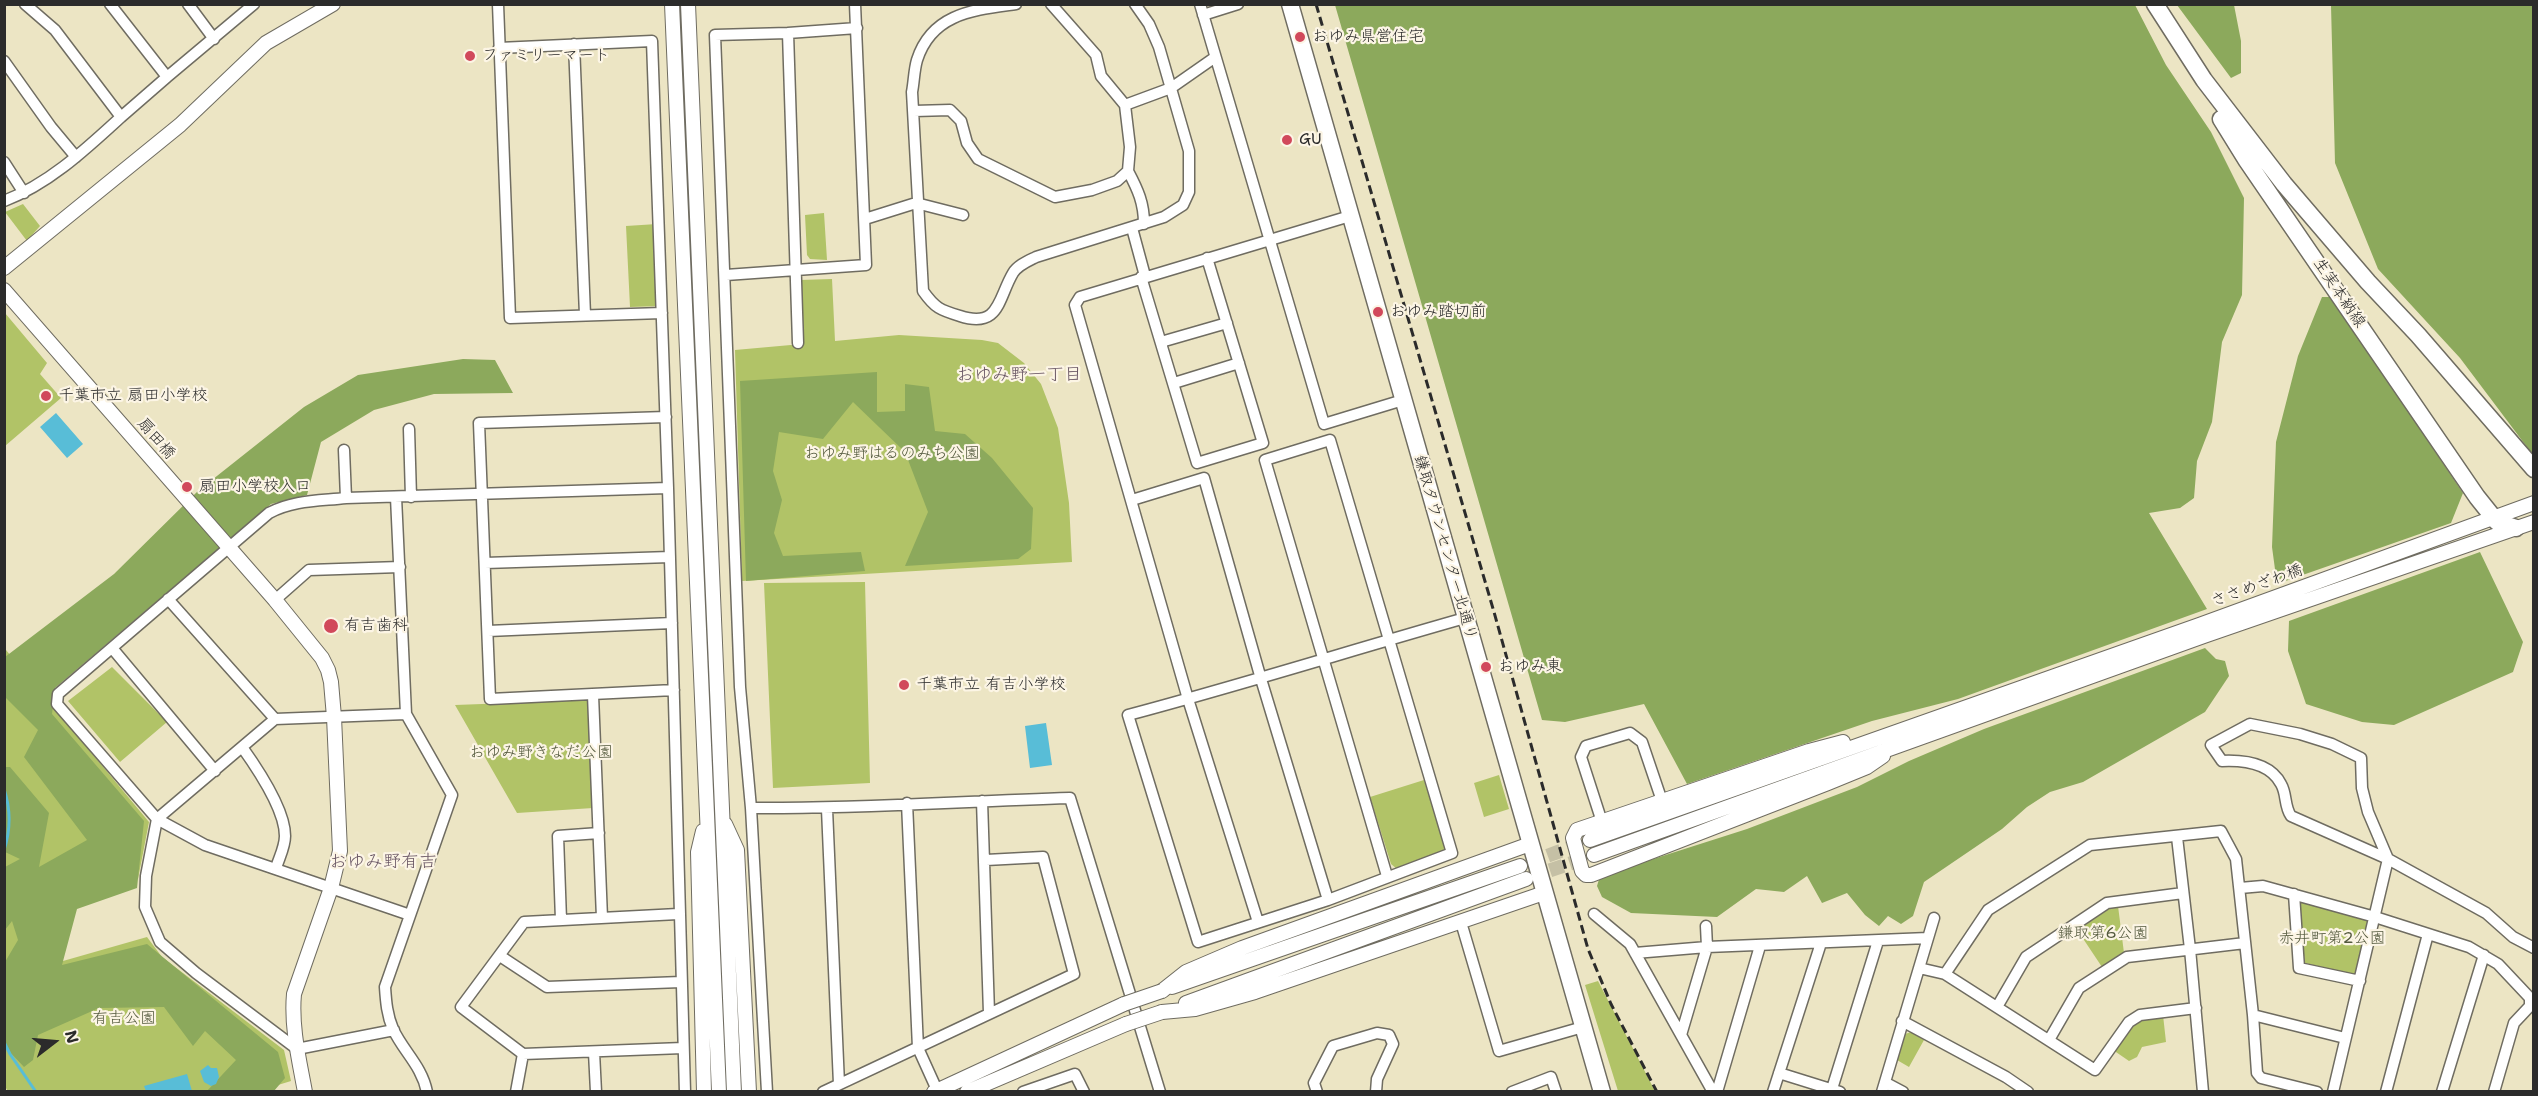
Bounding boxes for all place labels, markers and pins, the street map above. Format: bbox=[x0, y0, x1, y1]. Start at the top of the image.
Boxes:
place label: おゆみ県営住宅 bbox=[1312, 27, 1424, 47]
marker: おゆみ県営住宅 bbox=[1293, 30, 1307, 44]
place label: ファミリーマート bbox=[482, 46, 610, 66]
marker: ファミリーマート bbox=[463, 49, 477, 63]
place label: GU bbox=[1299, 130, 1322, 150]
marker: GU bbox=[1280, 133, 1294, 147]
place label: おゆみ踏切前 bbox=[1390, 302, 1486, 322]
marker: おゆみ踏切前 bbox=[1371, 305, 1385, 319]
place label: 千葉市立 扇田小学校 bbox=[58, 386, 207, 406]
marker: 千葉市立 扇田小学校 bbox=[39, 389, 53, 403]
place label: 扇田小学校入口 bbox=[199, 477, 311, 497]
marker: 扇田小学校入口 bbox=[180, 480, 194, 494]
place label: 有吉歯科 bbox=[344, 616, 408, 636]
marker: 有吉歯科 bbox=[322, 617, 340, 635]
place label: おゆみ東 bbox=[1498, 657, 1562, 677]
marker: おゆみ東 bbox=[1479, 660, 1493, 674]
place label: 千葉市立 有吉小学校 bbox=[916, 675, 1065, 695]
marker: 千葉市立 有吉小学校 bbox=[897, 678, 911, 692]

